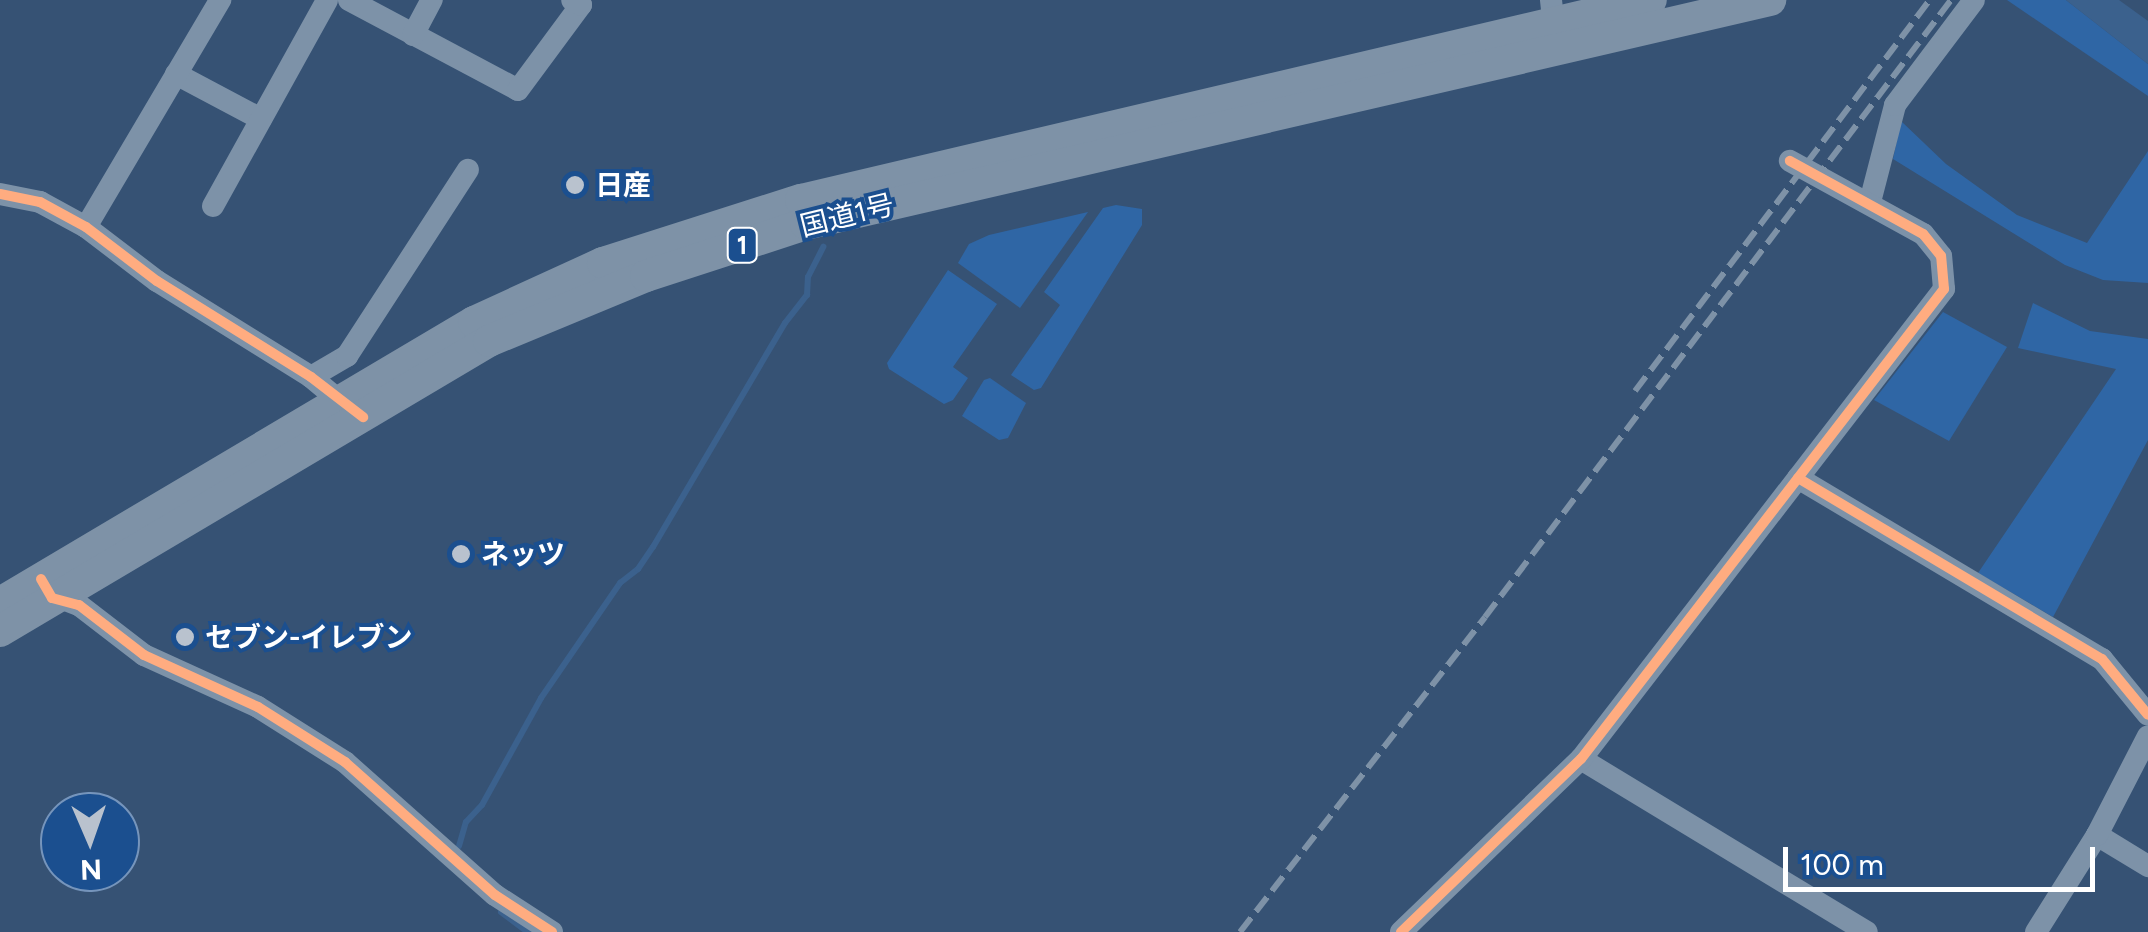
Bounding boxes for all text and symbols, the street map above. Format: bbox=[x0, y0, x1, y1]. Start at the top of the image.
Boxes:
place label: 日産 bbox=[595, 168, 651, 202]
marker: 日産 bbox=[564, 174, 586, 196]
street label: 国道1号 bbox=[797, 187, 897, 243]
road number: 1 bbox=[724, 225, 760, 265]
place label: ネッツ bbox=[481, 537, 565, 571]
marker: ネッツ bbox=[450, 543, 472, 565]
place label: セブン-イレブン bbox=[205, 620, 412, 654]
marker: セブン-イレブン bbox=[174, 626, 196, 648]
north arrow bbox=[40, 792, 140, 892]
scale bar bbox=[1788, 827, 2100, 889]
text: 100 m bbox=[1800, 846, 1884, 883]
text: N bbox=[80, 853, 102, 887]

